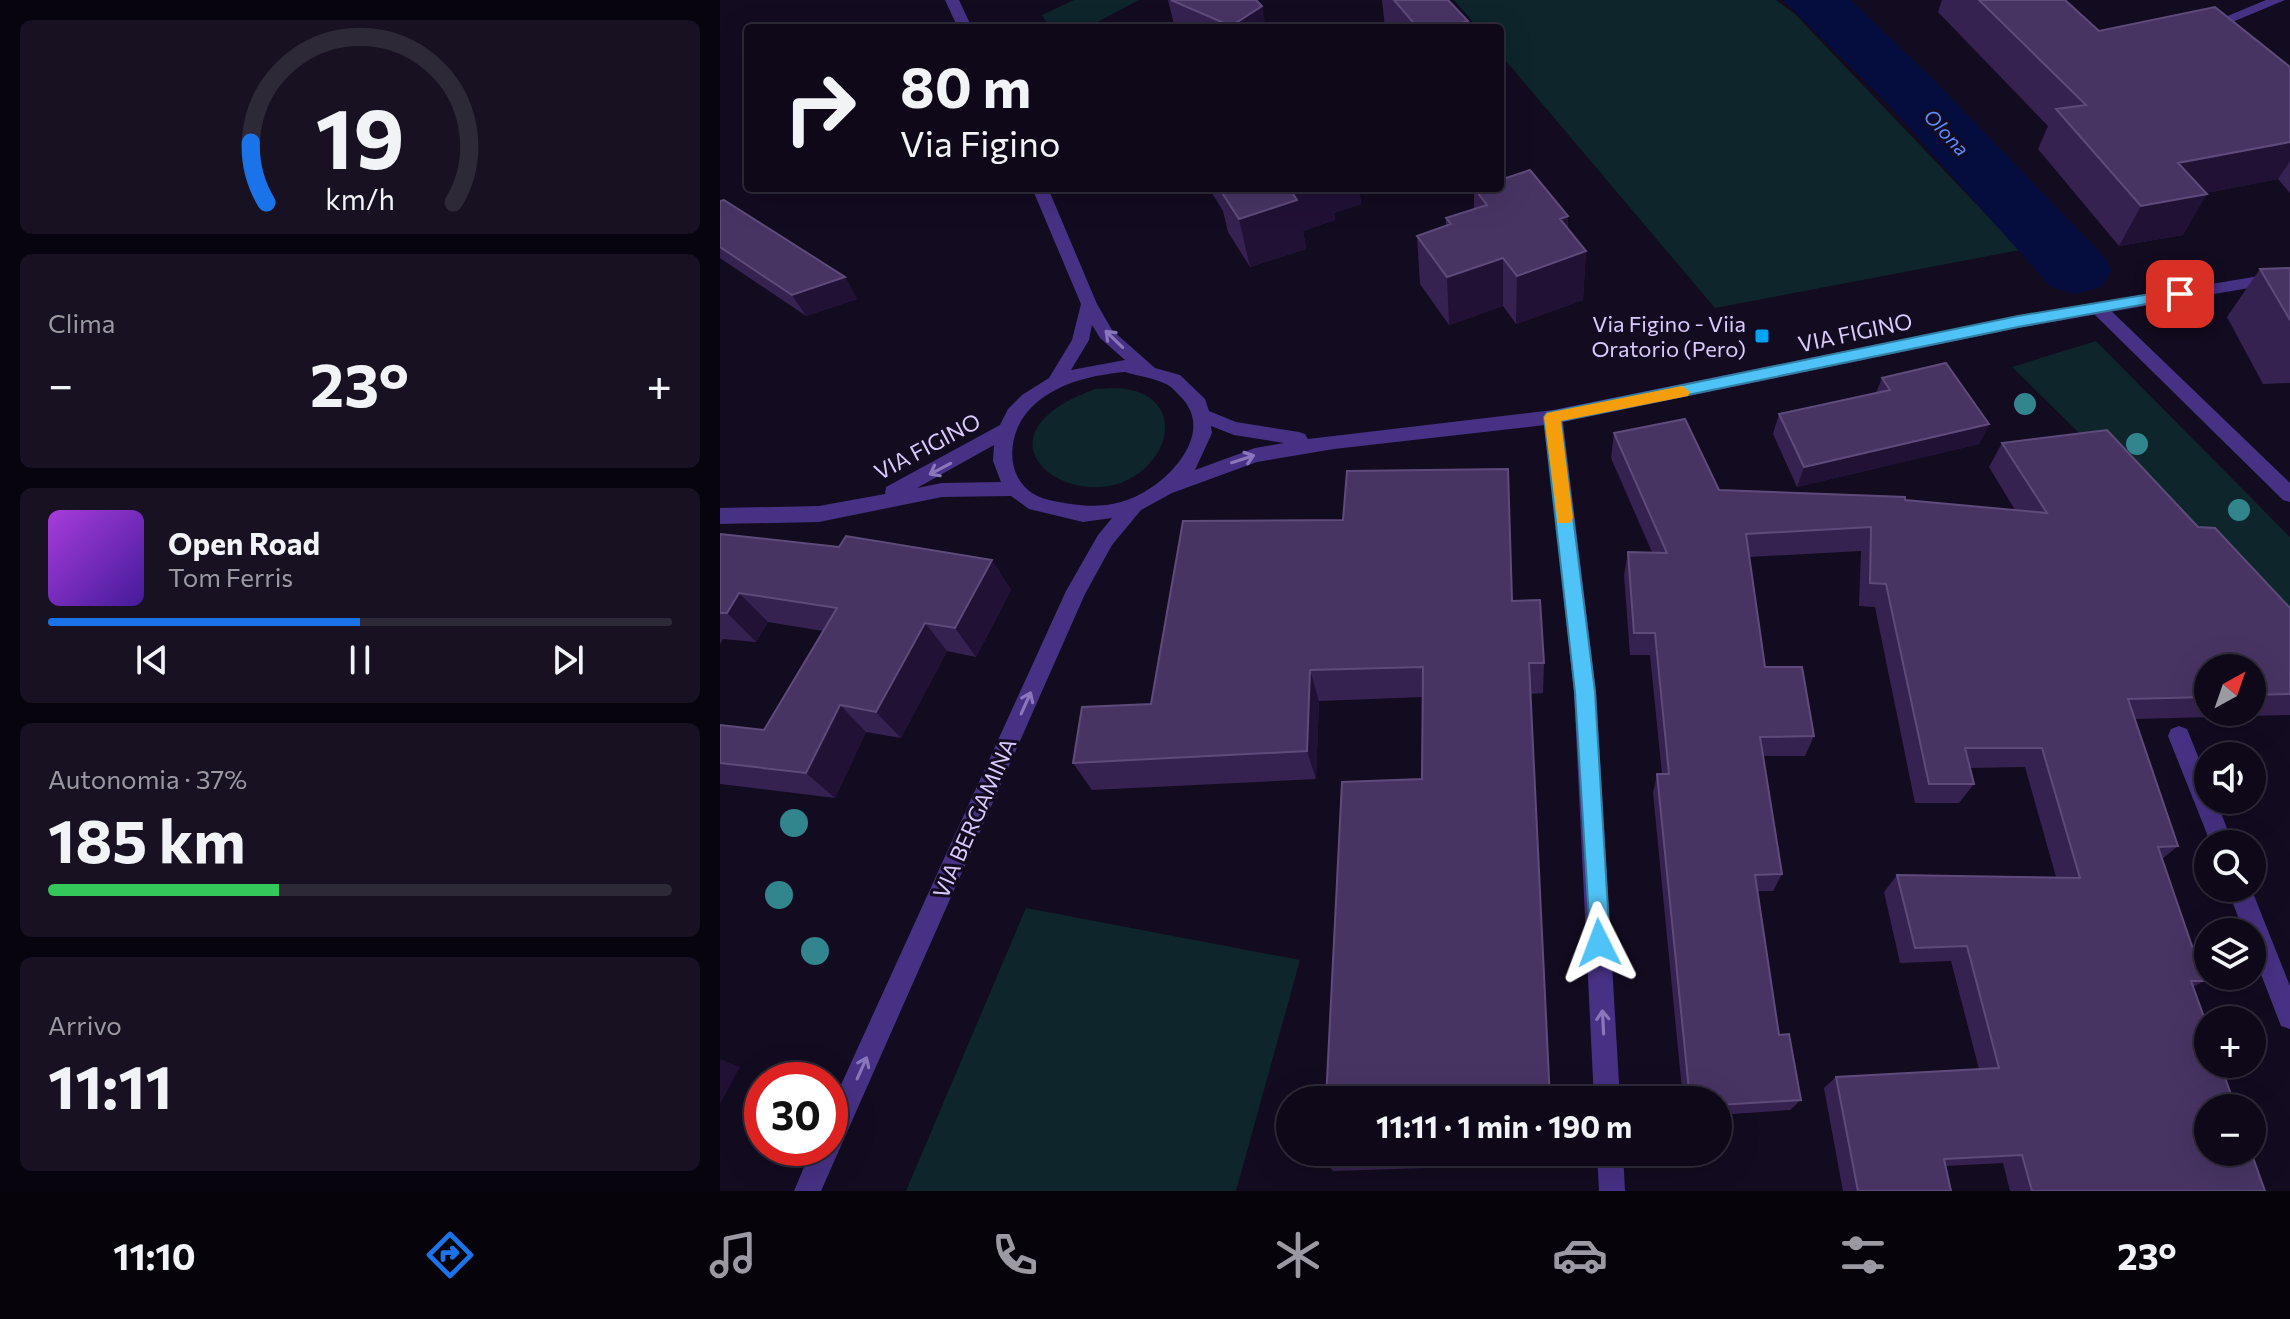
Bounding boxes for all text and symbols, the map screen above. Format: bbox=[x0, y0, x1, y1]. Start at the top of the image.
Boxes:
text: 80 m bbox=[900, 51, 1031, 120]
icon: right bbox=[768, 56, 872, 160]
text: 19 bbox=[316, 84, 404, 186]
water label: Olona bbox=[1919, 104, 1975, 160]
text: Via Figino bbox=[900, 120, 1061, 164]
text: km/h bbox=[325, 181, 395, 216]
pin bbox=[2146, 260, 2214, 328]
icon: arrive bbox=[2158, 272, 2202, 316]
text: Clima bbox=[48, 307, 115, 338]
street label: VIA FIGINO bbox=[1795, 307, 1915, 357]
place label: Via Figino - Viia Oratorio (Pero) bbox=[1591, 310, 1746, 362]
marker: Via Figino - Viia Oratorio (Pero) bbox=[1753, 327, 1771, 345]
one-way arrow bbox=[1104, 330, 1124, 349]
text: 23° bbox=[310, 346, 409, 419]
text: − bbox=[48, 356, 73, 410]
text: + bbox=[646, 356, 672, 410]
street label: VIA FIGINO bbox=[869, 407, 985, 485]
one-way arrow bbox=[1231, 451, 1256, 466]
one-way arrow bbox=[929, 461, 953, 477]
text: Open Road bbox=[168, 524, 320, 561]
text: Tom Ferris bbox=[168, 561, 293, 592]
icon: previous bbox=[130, 638, 174, 682]
icon: pause bbox=[338, 638, 382, 682]
icon: next bbox=[546, 638, 590, 682]
north arrow bbox=[2194, 654, 2266, 726]
map controls bbox=[2194, 654, 2266, 1166]
one-way arrow bbox=[1019, 691, 1034, 715]
street label: VIA BERGAMINA bbox=[927, 734, 1021, 902]
button: sound bbox=[2194, 742, 2266, 814]
text: Autonomia · 37% bbox=[48, 763, 247, 794]
text: 185 km bbox=[48, 802, 246, 875]
button: search bbox=[2194, 830, 2266, 902]
position arrow bbox=[1557, 901, 1641, 985]
button: layers bbox=[2194, 918, 2266, 990]
button: + bbox=[2194, 1006, 2266, 1078]
text: Arrivo bbox=[48, 1009, 122, 1040]
one-way arrow bbox=[1595, 1009, 1610, 1036]
text: 11:11 bbox=[48, 1048, 172, 1121]
one-way arrow bbox=[855, 1056, 870, 1080]
speed limit sign: 30 bbox=[744, 1062, 848, 1166]
button: − bbox=[2194, 1094, 2266, 1166]
text: 11:11 · 1 min · 190 m bbox=[1376, 1107, 1632, 1144]
icon: directions bbox=[422, 1227, 478, 1283]
icon: music bbox=[705, 1227, 761, 1283]
icon: phone bbox=[987, 1227, 1043, 1283]
icon: climate bbox=[1270, 1227, 1326, 1283]
icon: car bbox=[1552, 1227, 1608, 1283]
icon: filters bbox=[1835, 1227, 1891, 1283]
text: 11:10 bbox=[113, 1233, 196, 1277]
text: 23° bbox=[2117, 1233, 2177, 1277]

